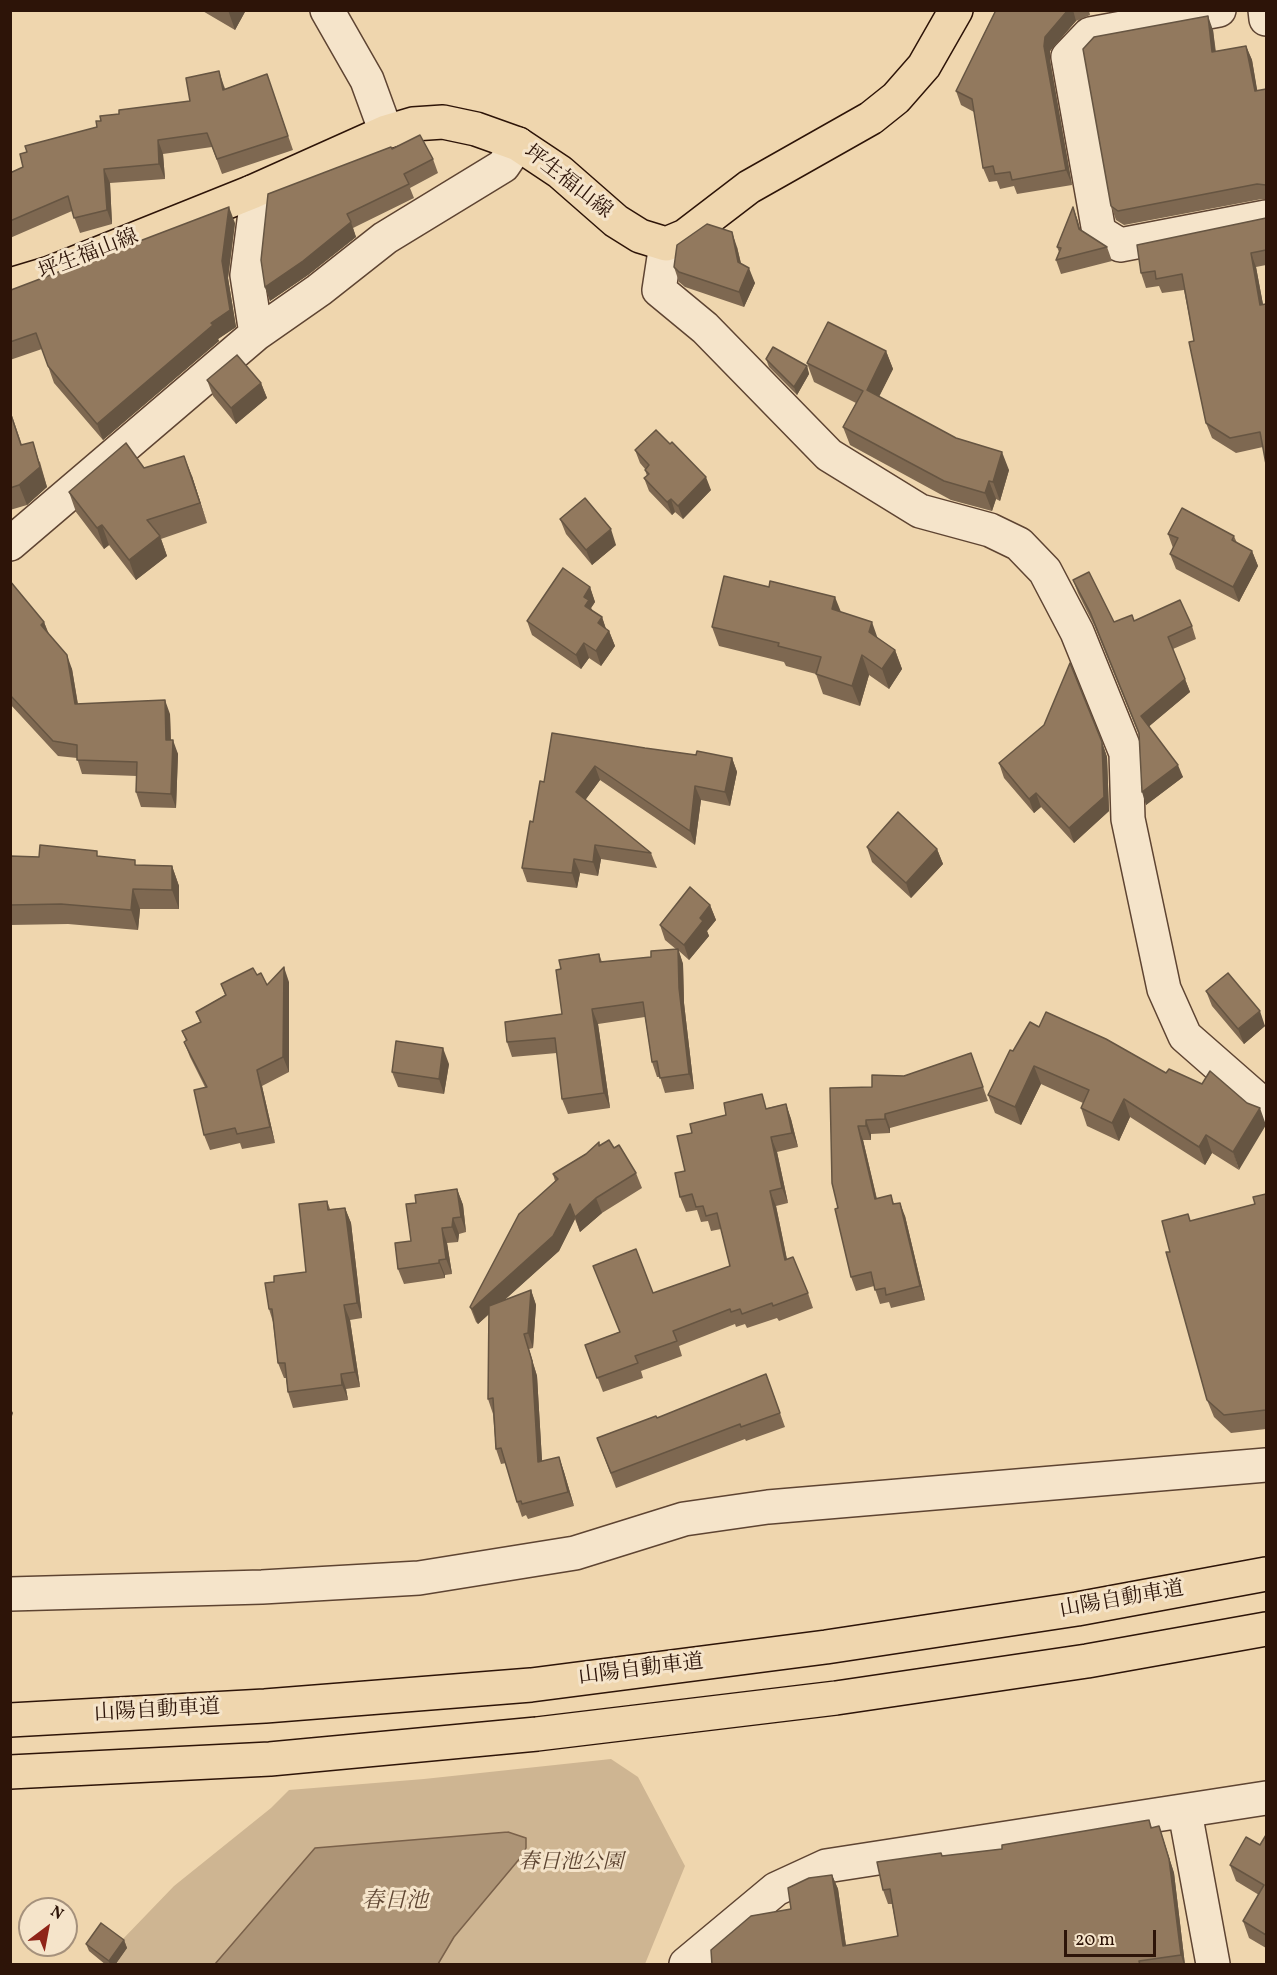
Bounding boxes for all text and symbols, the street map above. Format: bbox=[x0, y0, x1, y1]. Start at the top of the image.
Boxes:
street label: 坪生福山線 bbox=[518, 141, 616, 225]
street label: 坪生福山線 bbox=[35, 225, 143, 287]
street label: 山陽自動車道 bbox=[1058, 1578, 1186, 1624]
street label: 山陽自動車道 bbox=[577, 1651, 705, 1691]
street label: 山陽自動車道 bbox=[93, 1696, 221, 1728]
park label: 春日池公園 bbox=[519, 1851, 623, 1877]
water label: 春日池 bbox=[362, 1890, 428, 1916]
north arrow bbox=[18, 1897, 78, 1957]
text: N bbox=[46, 1901, 67, 1926]
scale bar bbox=[1067, 1918, 1158, 1956]
text: 20 m bbox=[1075, 1928, 1115, 1953]

